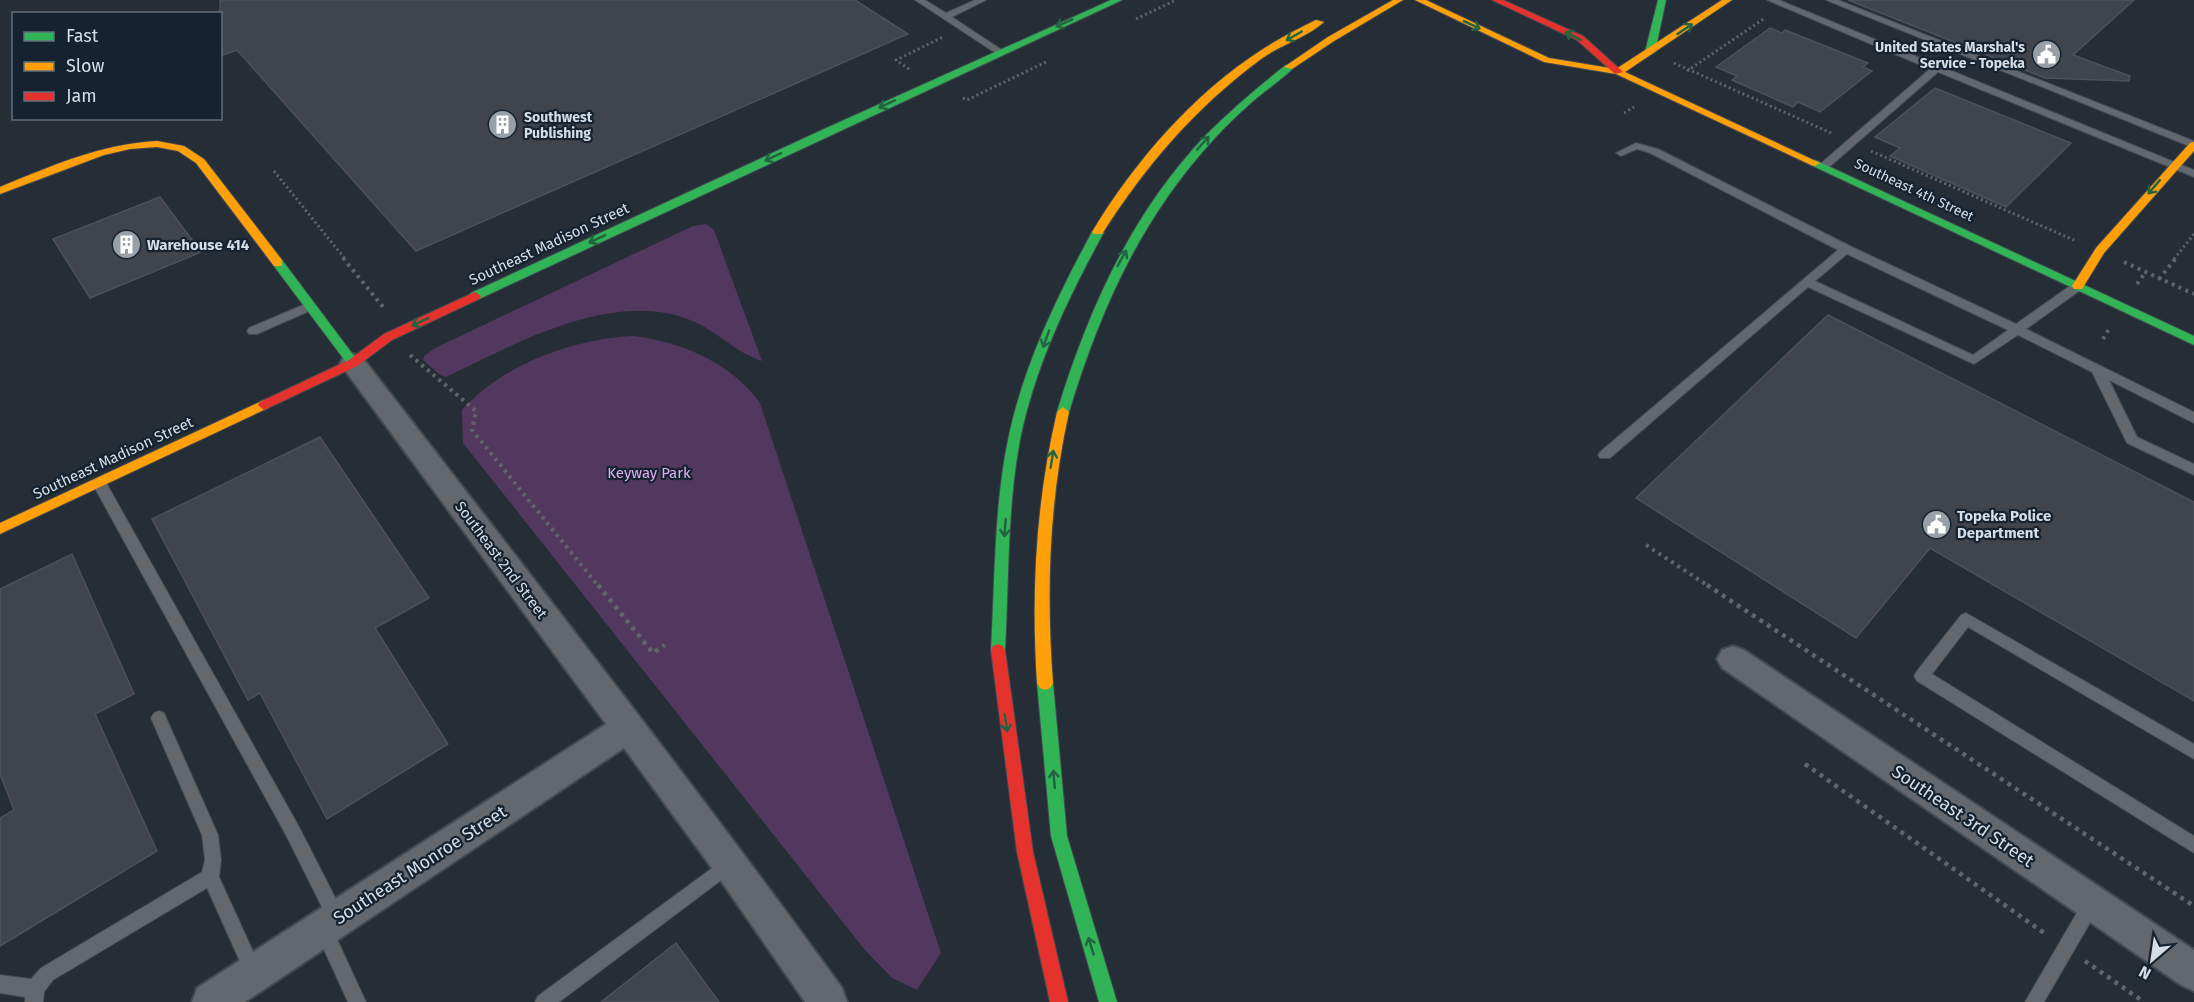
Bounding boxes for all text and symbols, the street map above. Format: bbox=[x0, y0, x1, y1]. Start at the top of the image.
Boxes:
legend bbox=[12, 12, 222, 120]
one-way arrow bbox=[1056, 18, 1074, 30]
one-way arrow bbox=[1462, 19, 1480, 31]
one-way arrow bbox=[1676, 23, 1692, 35]
text: Fast bbox=[66, 25, 99, 47]
one-way arrow bbox=[1564, 29, 1582, 41]
one-way arrow bbox=[1285, 31, 1303, 42]
place label: United States Marshal's Service - Topeka bbox=[1875, 39, 2025, 72]
public building icon: United States Marshal's Service - Topeka bbox=[2030, 39, 2062, 71]
text: Slow bbox=[66, 55, 105, 77]
text: Jam bbox=[66, 85, 97, 107]
one-way arrow bbox=[878, 99, 896, 110]
building icon: Southwest Publishing bbox=[487, 109, 519, 141]
place label: Southwest Publishing bbox=[524, 109, 593, 142]
one-way arrow bbox=[1196, 135, 1210, 150]
one-way arrow bbox=[765, 152, 783, 163]
street label: Southeast 4th Street bbox=[1852, 155, 1977, 226]
one-way arrow bbox=[2147, 179, 2161, 194]
street label: Southeast Madison Street bbox=[466, 199, 632, 289]
building icon: Warehouse 414 bbox=[110, 229, 142, 261]
one-way arrow bbox=[588, 234, 606, 246]
place label: Warehouse 414 bbox=[147, 236, 250, 254]
one-way arrow bbox=[1117, 249, 1128, 267]
one-way arrow bbox=[411, 316, 429, 328]
one-way arrow bbox=[1039, 329, 1050, 348]
street label: Southeast Madison Street bbox=[30, 413, 196, 503]
one-way arrow bbox=[1047, 450, 1058, 470]
park label: Keyway Park bbox=[607, 464, 691, 482]
street label: Southeast 2nd Street bbox=[451, 498, 551, 623]
place label: Topeka Police Department bbox=[1957, 507, 2051, 542]
public building icon: Topeka Police Department bbox=[1920, 509, 1952, 541]
one-way arrow bbox=[999, 518, 1010, 538]
one-way arrow bbox=[1001, 712, 1012, 732]
street label: Southeast 3rd Street bbox=[1888, 760, 2039, 872]
one-way arrow bbox=[1048, 769, 1059, 789]
street label: Southeast Monroe Street bbox=[329, 800, 511, 929]
north arrow bbox=[2122, 930, 2182, 990]
one-way arrow bbox=[1085, 937, 1096, 956]
text: N bbox=[2136, 962, 2154, 984]

